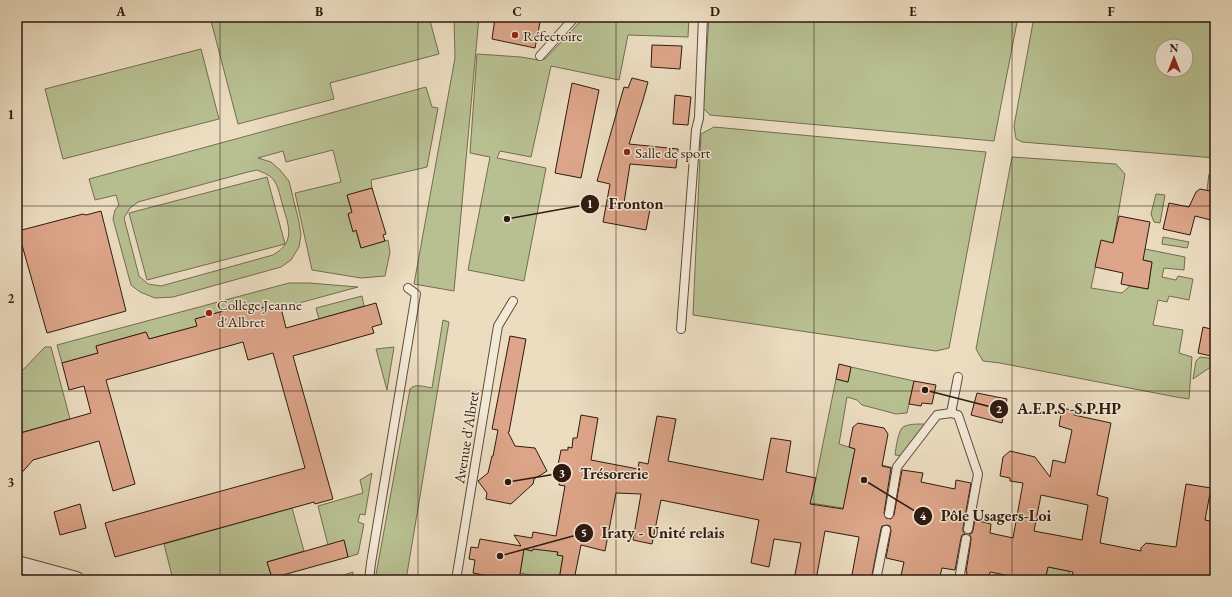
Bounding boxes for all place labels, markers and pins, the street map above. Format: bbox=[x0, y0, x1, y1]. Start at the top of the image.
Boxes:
place label: Réfectoire bbox=[523, 26, 583, 45]
marker: Réfectoire bbox=[510, 30, 520, 40]
place label: Salle de sport bbox=[635, 143, 711, 162]
marker: Salle de sport bbox=[622, 147, 632, 157]
callout: Fronton bbox=[580, 190, 671, 218]
place label: Collège Jeanne d'Albret bbox=[217, 295, 302, 331]
marker: Collège Jeanne d'Albret bbox=[204, 308, 214, 318]
callout: A.E.P.S -S.P.HP bbox=[989, 395, 1129, 423]
callout: Trésorerie bbox=[552, 459, 656, 487]
callout: Pôle Usagers-Loi bbox=[913, 502, 1059, 530]
callout: Iraty - Unité relais bbox=[574, 519, 733, 547]

